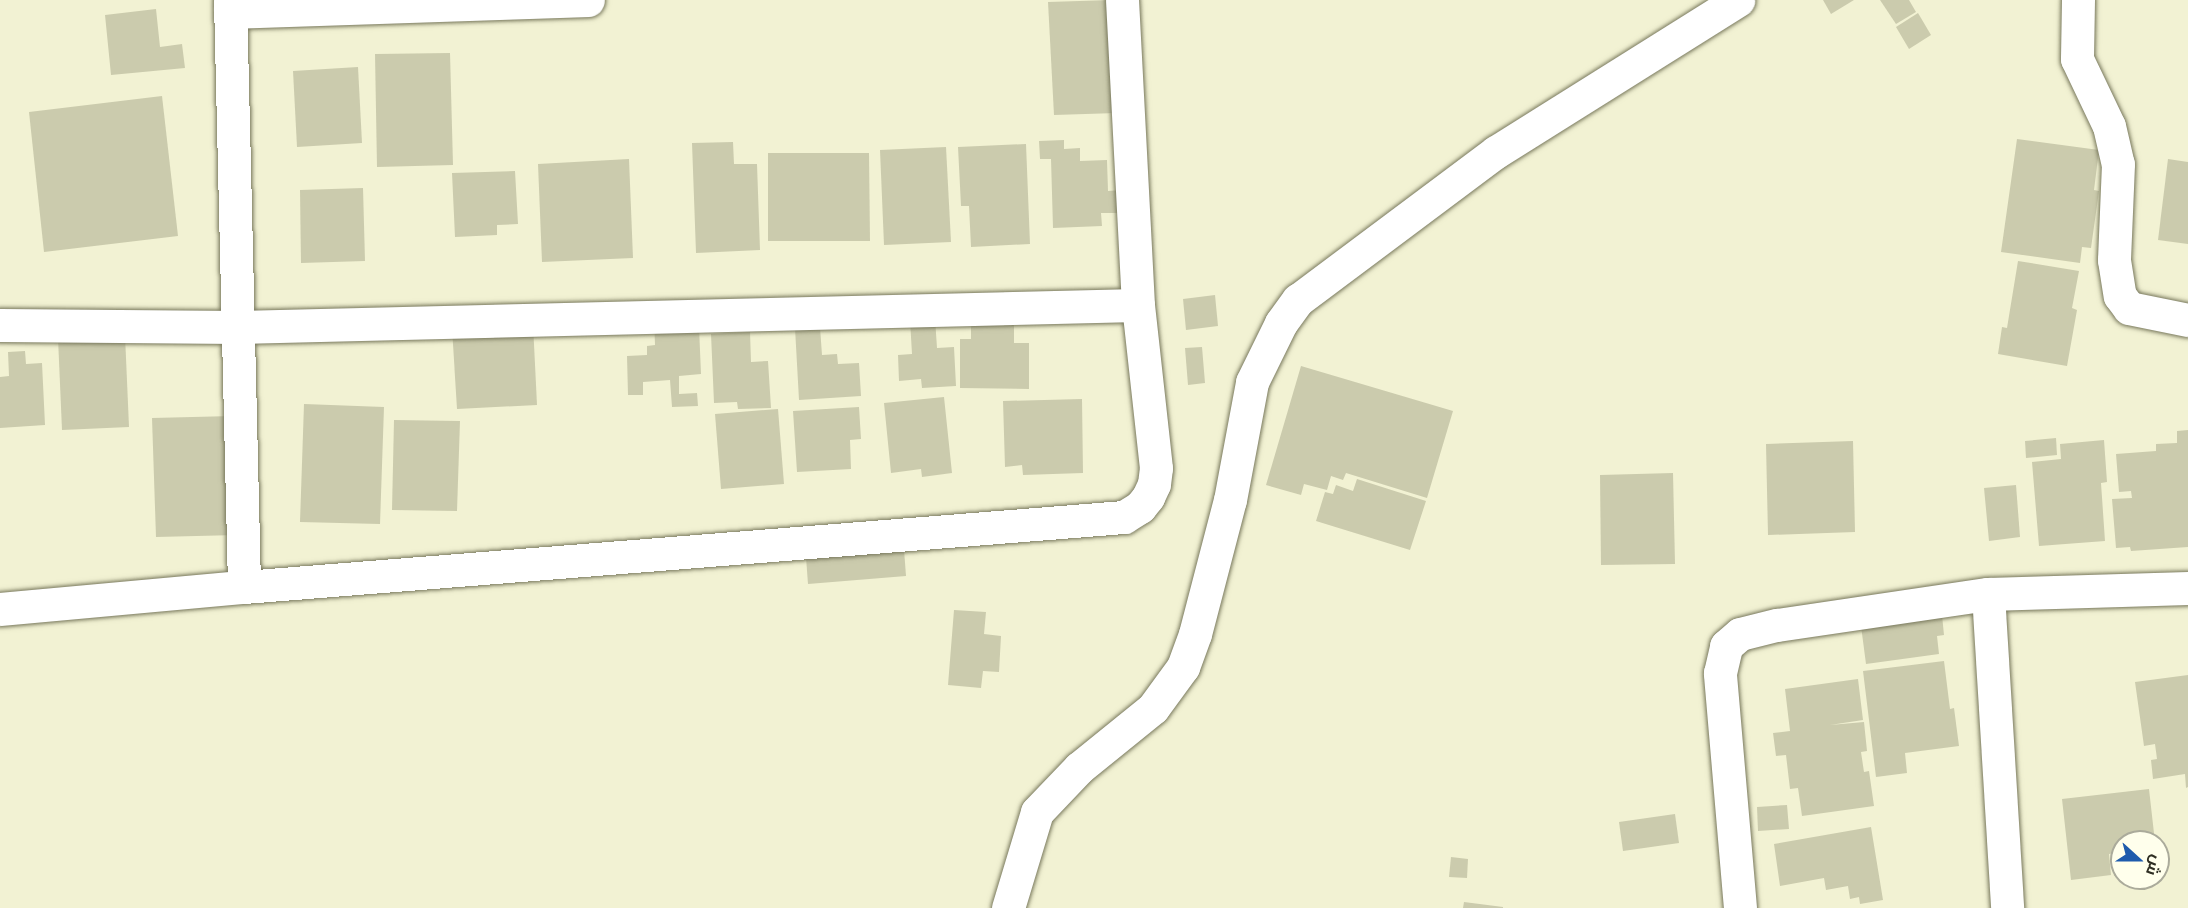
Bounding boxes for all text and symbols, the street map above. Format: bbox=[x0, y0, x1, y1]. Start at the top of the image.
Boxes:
north arrow bbox=[2110, 830, 2170, 890]
text: ش bbox=[2141, 852, 2169, 879]

